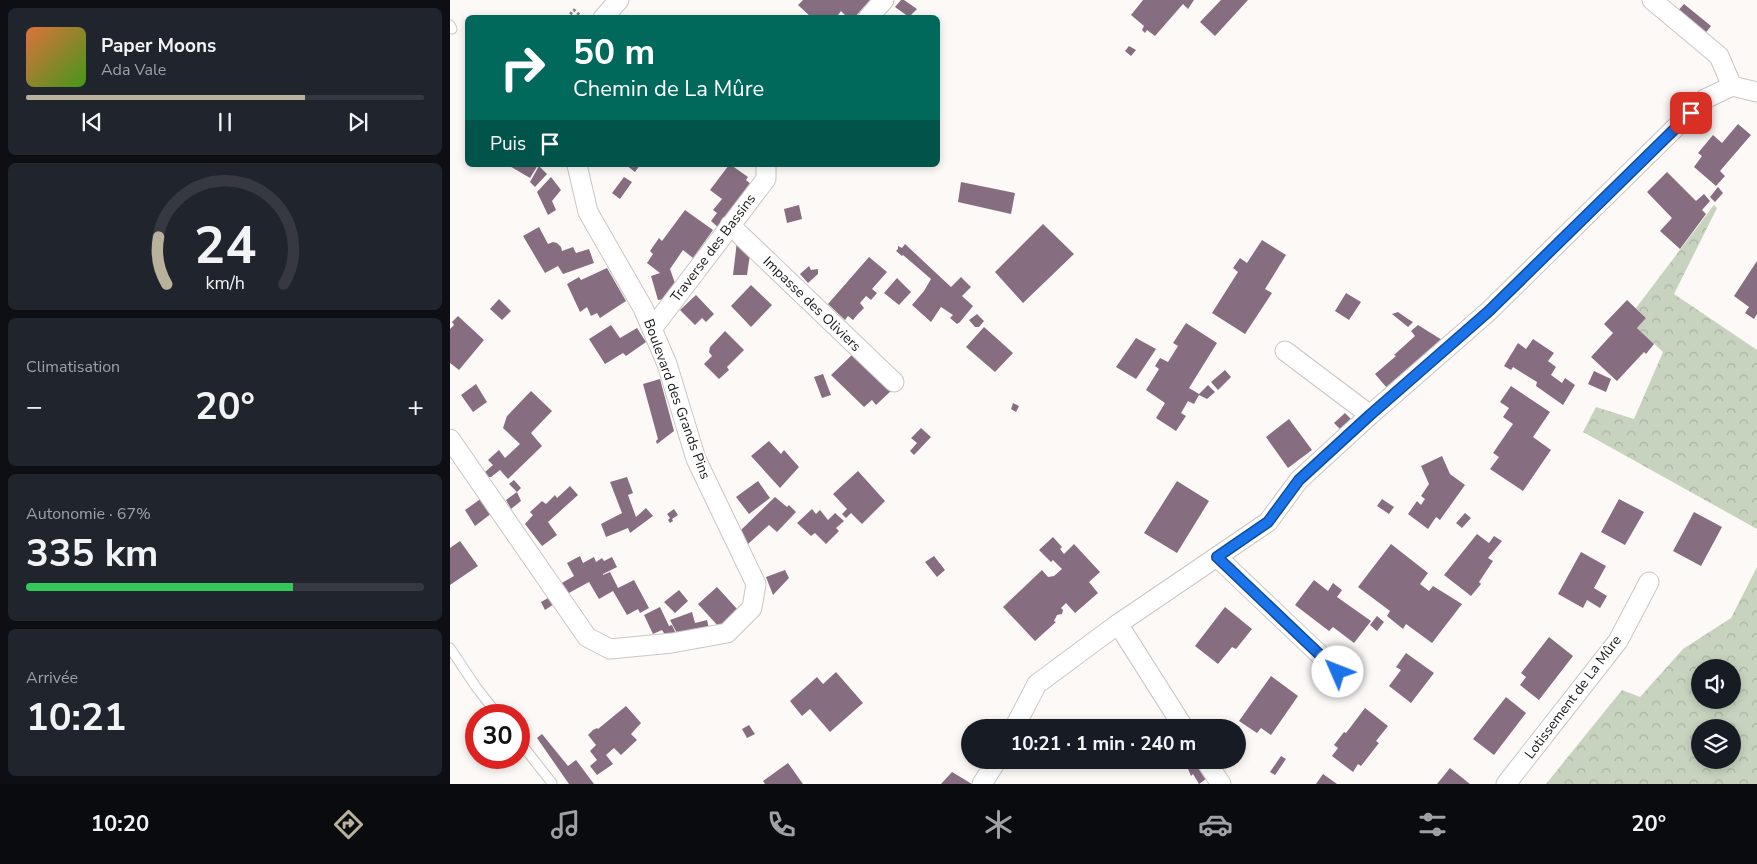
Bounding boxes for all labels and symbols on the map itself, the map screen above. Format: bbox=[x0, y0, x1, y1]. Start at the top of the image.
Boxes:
pin bbox=[1670, 92, 1712, 134]
street label: Traverse des Bassins bbox=[666, 190, 760, 306]
street label: Impasse des Oliviers bbox=[759, 252, 865, 356]
street label: Boulevard des Grands Pins bbox=[639, 316, 715, 482]
street label: Lotissement de La Mûre bbox=[1520, 631, 1626, 763]
position arrow bbox=[1311, 645, 1363, 697]
speed limit sign: 30 bbox=[465, 704, 530, 769]

